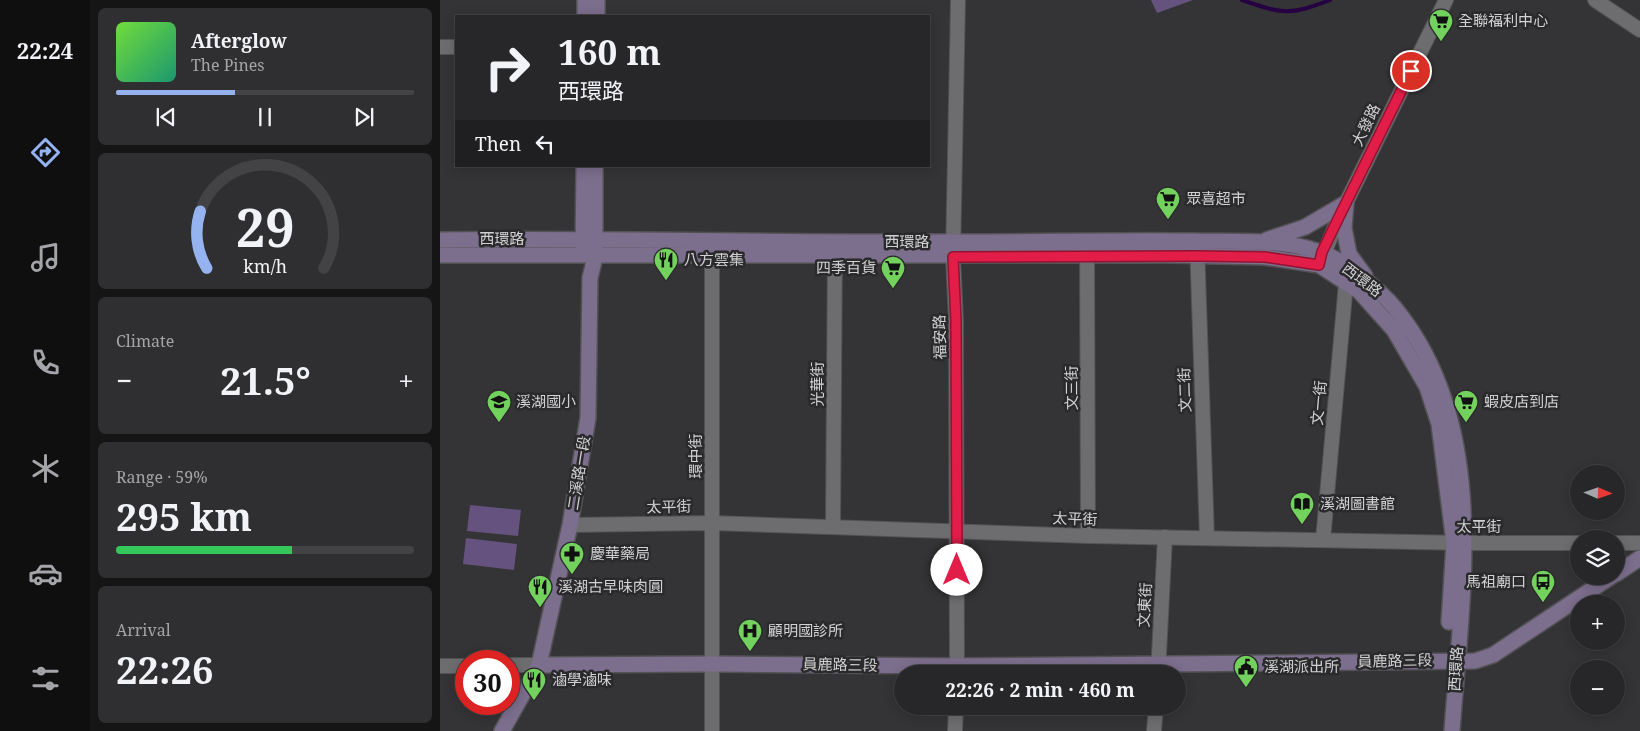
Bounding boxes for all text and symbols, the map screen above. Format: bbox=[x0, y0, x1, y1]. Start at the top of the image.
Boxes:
supermarket icon: 全聯福利中心 bbox=[1428, 8, 1454, 42]
place label: 全聯福利中心 bbox=[1458, 10, 1548, 30]
text: Afterglow bbox=[191, 28, 287, 54]
text: 160 m bbox=[558, 28, 661, 75]
text: 22:24 bbox=[17, 35, 73, 65]
icon: right bbox=[475, 35, 540, 100]
pin bbox=[1390, 50, 1432, 92]
text: The Pines bbox=[191, 54, 265, 76]
icon: arrive bbox=[1397, 57, 1425, 85]
text: 西環路 bbox=[558, 75, 624, 105]
street label: 大發路 bbox=[1346, 100, 1384, 149]
icon: previous bbox=[152, 103, 180, 131]
icon: pause bbox=[251, 103, 279, 131]
icon: next bbox=[350, 103, 378, 131]
icon: left bbox=[531, 130, 559, 158]
text: Then bbox=[475, 131, 521, 157]
icon: directions bbox=[28, 135, 63, 170]
supermarket icon: 眾喜超市 bbox=[1155, 186, 1181, 220]
place label: 眾喜超市 bbox=[1186, 188, 1246, 208]
text: 29 bbox=[236, 191, 294, 262]
street label: 西環路 bbox=[479, 228, 525, 248]
street label: 西環路 bbox=[884, 231, 930, 251]
icon: music bbox=[28, 240, 63, 275]
restaurant icon: 八方雲集 bbox=[653, 247, 679, 281]
place label: 八方雲集 bbox=[684, 249, 744, 269]
text: km/h bbox=[243, 254, 287, 278]
supermarket icon: 四季百貨 bbox=[880, 255, 906, 289]
place label: 四季百貨 bbox=[816, 257, 876, 277]
street label: 西環路 bbox=[1339, 258, 1387, 301]
street label: 福安路 bbox=[929, 314, 949, 360]
text: Climate bbox=[116, 330, 174, 352]
icon: phone bbox=[28, 345, 63, 380]
text: 21.5° bbox=[220, 354, 311, 406]
text: − bbox=[116, 361, 132, 399]
text: + bbox=[398, 361, 414, 399]
street label: 光華街 bbox=[807, 361, 827, 407]
street label: 文三街 bbox=[1061, 365, 1081, 411]
street label: 文二街 bbox=[1173, 367, 1195, 413]
street label: 文一街 bbox=[1306, 380, 1330, 426]
school or university icon: 溪湖國小 bbox=[486, 389, 512, 423]
supermarket icon: 蝦皮店到店 bbox=[1453, 389, 1479, 423]
place label: 溪湖國小 bbox=[516, 391, 576, 411]
place label: 蝦皮店到店 bbox=[1484, 391, 1559, 411]
street label: 環中街 bbox=[685, 433, 705, 479]
street label: 二溪路一段 bbox=[562, 434, 594, 511]
icon: climate bbox=[28, 451, 63, 486]
north arrow bbox=[1570, 465, 1625, 520]
map controls bbox=[1570, 465, 1625, 715]
text: Range · 59% bbox=[116, 466, 208, 488]
text: 295 km bbox=[116, 490, 252, 542]
library icon: 溪湖圖書館 bbox=[1289, 491, 1315, 525]
place label: 溪湖圖書館 bbox=[1320, 493, 1395, 513]
street label: 太平街 bbox=[646, 496, 692, 516]
street label: 太平街 bbox=[1052, 507, 1098, 529]
street label: 太平街 bbox=[1456, 516, 1502, 536]
button: layers bbox=[1570, 530, 1625, 585]
pharmacy icon: 慶華藥局 bbox=[559, 541, 585, 575]
place label: 慶華藥局 bbox=[590, 543, 650, 563]
position arrow bbox=[930, 543, 982, 595]
icon: car bbox=[28, 556, 63, 591]
bus stop icon: 馬祖廟口 bbox=[1530, 569, 1556, 603]
place label: 馬祖廟口 bbox=[1466, 571, 1526, 591]
restaurant icon: 溪湖古早味肉圓 bbox=[527, 574, 553, 608]
place label: 溪湖古早味肉圓 bbox=[558, 576, 663, 596]
street label: 文東街 bbox=[1133, 582, 1155, 628]
button: + bbox=[1570, 595, 1625, 650]
hospital icon: 顧明國診所 bbox=[737, 618, 763, 652]
text: Arrival bbox=[116, 619, 171, 641]
place label: 顧明國診所 bbox=[768, 620, 843, 640]
text: 22:26 bbox=[116, 643, 213, 695]
street label: 西環路 bbox=[1443, 646, 1467, 692]
street label: 員鹿路三段 bbox=[1357, 649, 1433, 671]
speed limit sign: 30 bbox=[455, 650, 520, 715]
street label: 員鹿路三段 bbox=[802, 653, 878, 675]
public building icon: 溪湖派出所 bbox=[1233, 654, 1259, 688]
place label: 溪湖派出所 bbox=[1264, 656, 1339, 676]
button: − bbox=[1570, 660, 1625, 715]
icon: filters bbox=[28, 661, 63, 696]
restaurant icon: 滷學滷味 bbox=[521, 667, 547, 701]
place label: 滷學滷味 bbox=[552, 669, 612, 689]
text: 22:26 · 2 min · 460 m bbox=[945, 677, 1135, 703]

